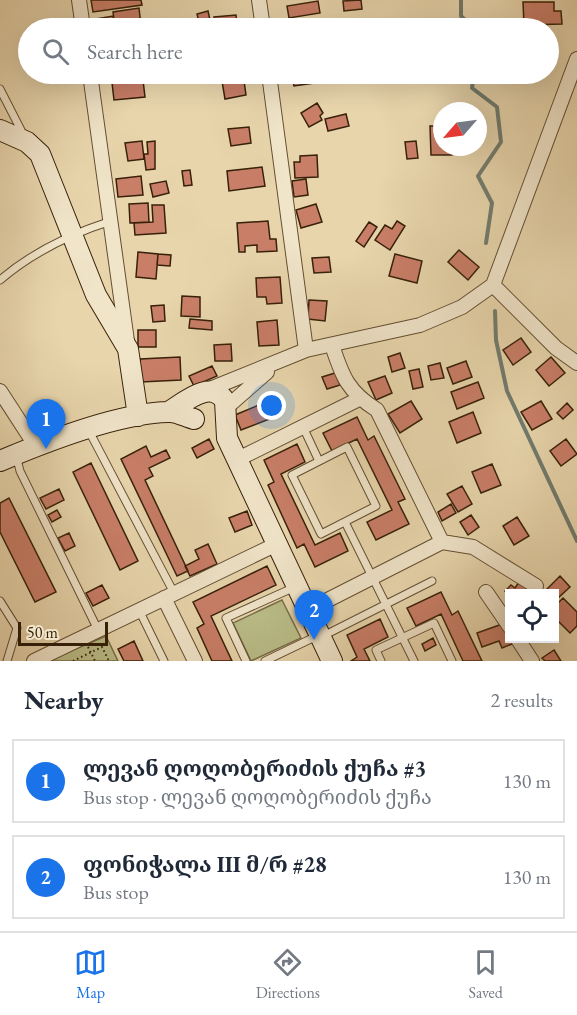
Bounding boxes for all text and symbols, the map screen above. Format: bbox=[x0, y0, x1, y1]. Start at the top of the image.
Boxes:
search box bbox=[18, 18, 559, 84]
icon: search bbox=[39, 35, 72, 68]
text: Search here bbox=[87, 37, 182, 66]
north arrow bbox=[433, 102, 487, 156]
your location bbox=[257, 391, 286, 420]
pin: 1 bbox=[26, 400, 66, 449]
map controls bbox=[505, 589, 559, 643]
button: locate bbox=[505, 589, 559, 643]
pin: 2 bbox=[294, 590, 334, 640]
scale bar bbox=[18, 619, 108, 646]
text: 50 m bbox=[27, 622, 58, 643]
text: Nearby bbox=[24, 683, 104, 717]
text: 2 results bbox=[490, 687, 553, 713]
text: ლევან ღოღობერიძის ქუჩა #3 bbox=[83, 754, 426, 783]
text: 1 bbox=[40, 768, 51, 794]
text: 130 m bbox=[503, 768, 551, 794]
text: Bus stop · ლევან ღოღობერიძის ქუჩა bbox=[83, 784, 432, 810]
text: ფონიჭალა III მ/რ #28 bbox=[83, 850, 327, 879]
text: 2 bbox=[40, 864, 51, 890]
text: 130 m bbox=[503, 864, 551, 890]
text: Bus stop bbox=[83, 879, 149, 905]
tab: Map bbox=[74, 946, 107, 1003]
tab: Directions bbox=[256, 946, 320, 1003]
tab: Saved bbox=[468, 946, 503, 1003]

